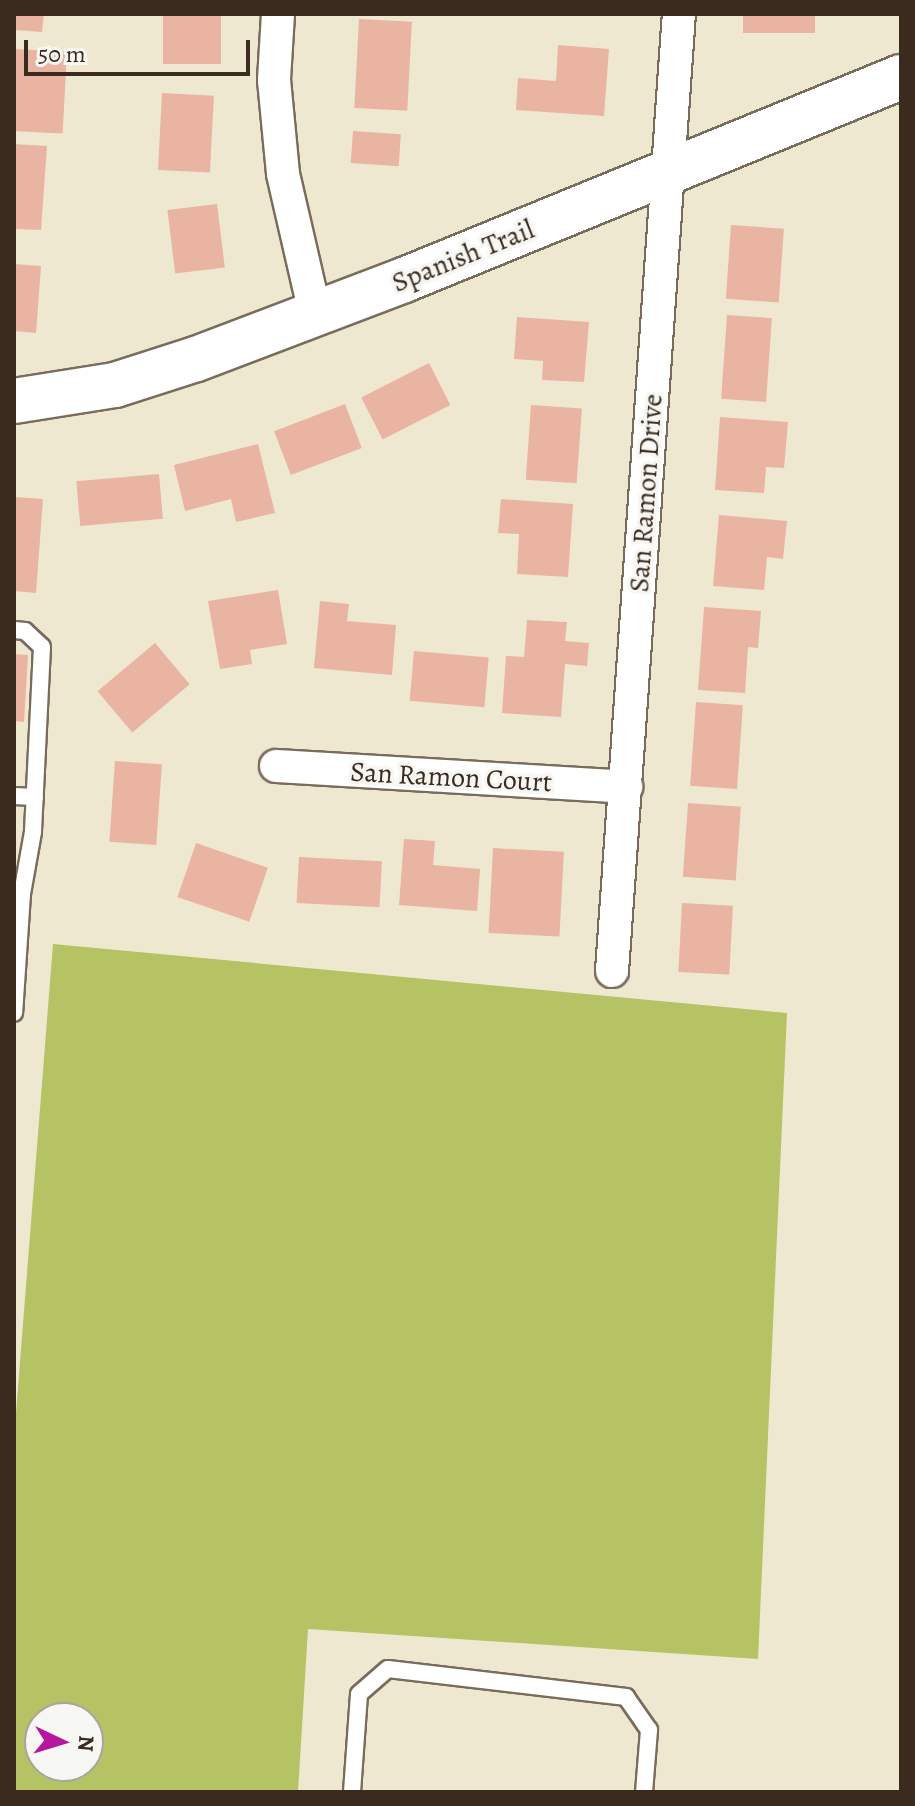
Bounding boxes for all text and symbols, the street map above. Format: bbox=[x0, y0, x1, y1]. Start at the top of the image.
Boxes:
scale bar bbox=[28, 24, 254, 74]
text: 50 m bbox=[38, 38, 86, 70]
street label: Spanish Trail bbox=[387, 212, 539, 300]
street label: San Ramon Drive bbox=[622, 393, 670, 593]
street label: San Ramon Court bbox=[349, 755, 553, 799]
north arrow bbox=[24, 1702, 104, 1782]
text: N bbox=[70, 1734, 101, 1753]

